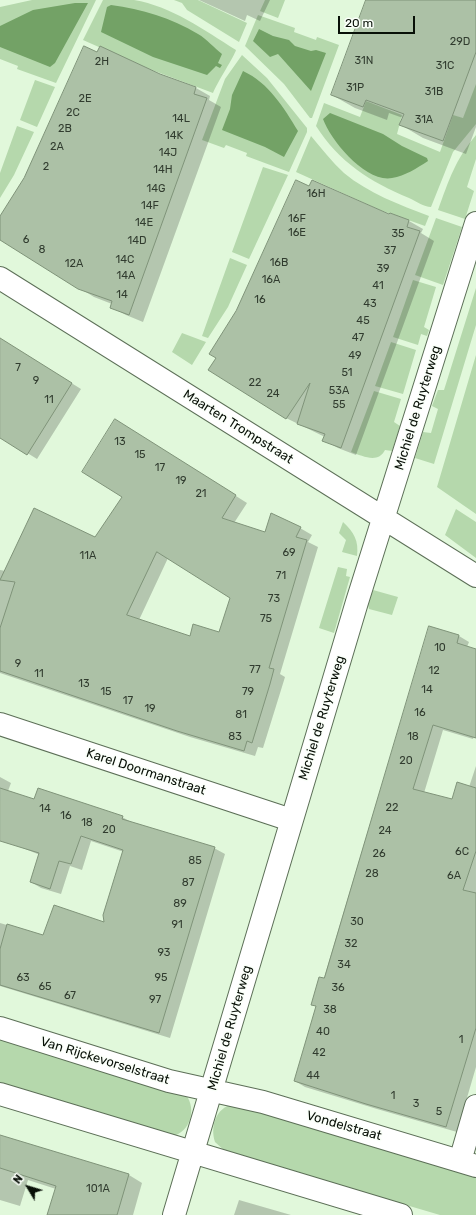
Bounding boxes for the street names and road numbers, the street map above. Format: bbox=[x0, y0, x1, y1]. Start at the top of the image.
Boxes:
street label: Michiel de Ruyterweg bbox=[392, 344, 444, 472]
street label: Maarten Trompstraat bbox=[180, 387, 296, 467]
street label: Michiel de Ruyterweg bbox=[296, 654, 348, 782]
street label: Karel Doormanstraat bbox=[84, 745, 208, 799]
street label: Michiel de Ruyterweg bbox=[205, 964, 255, 1092]
street label: Van Rijckevorselstraat bbox=[39, 1034, 171, 1088]
street label: Vondelstraat bbox=[305, 1108, 383, 1144]

